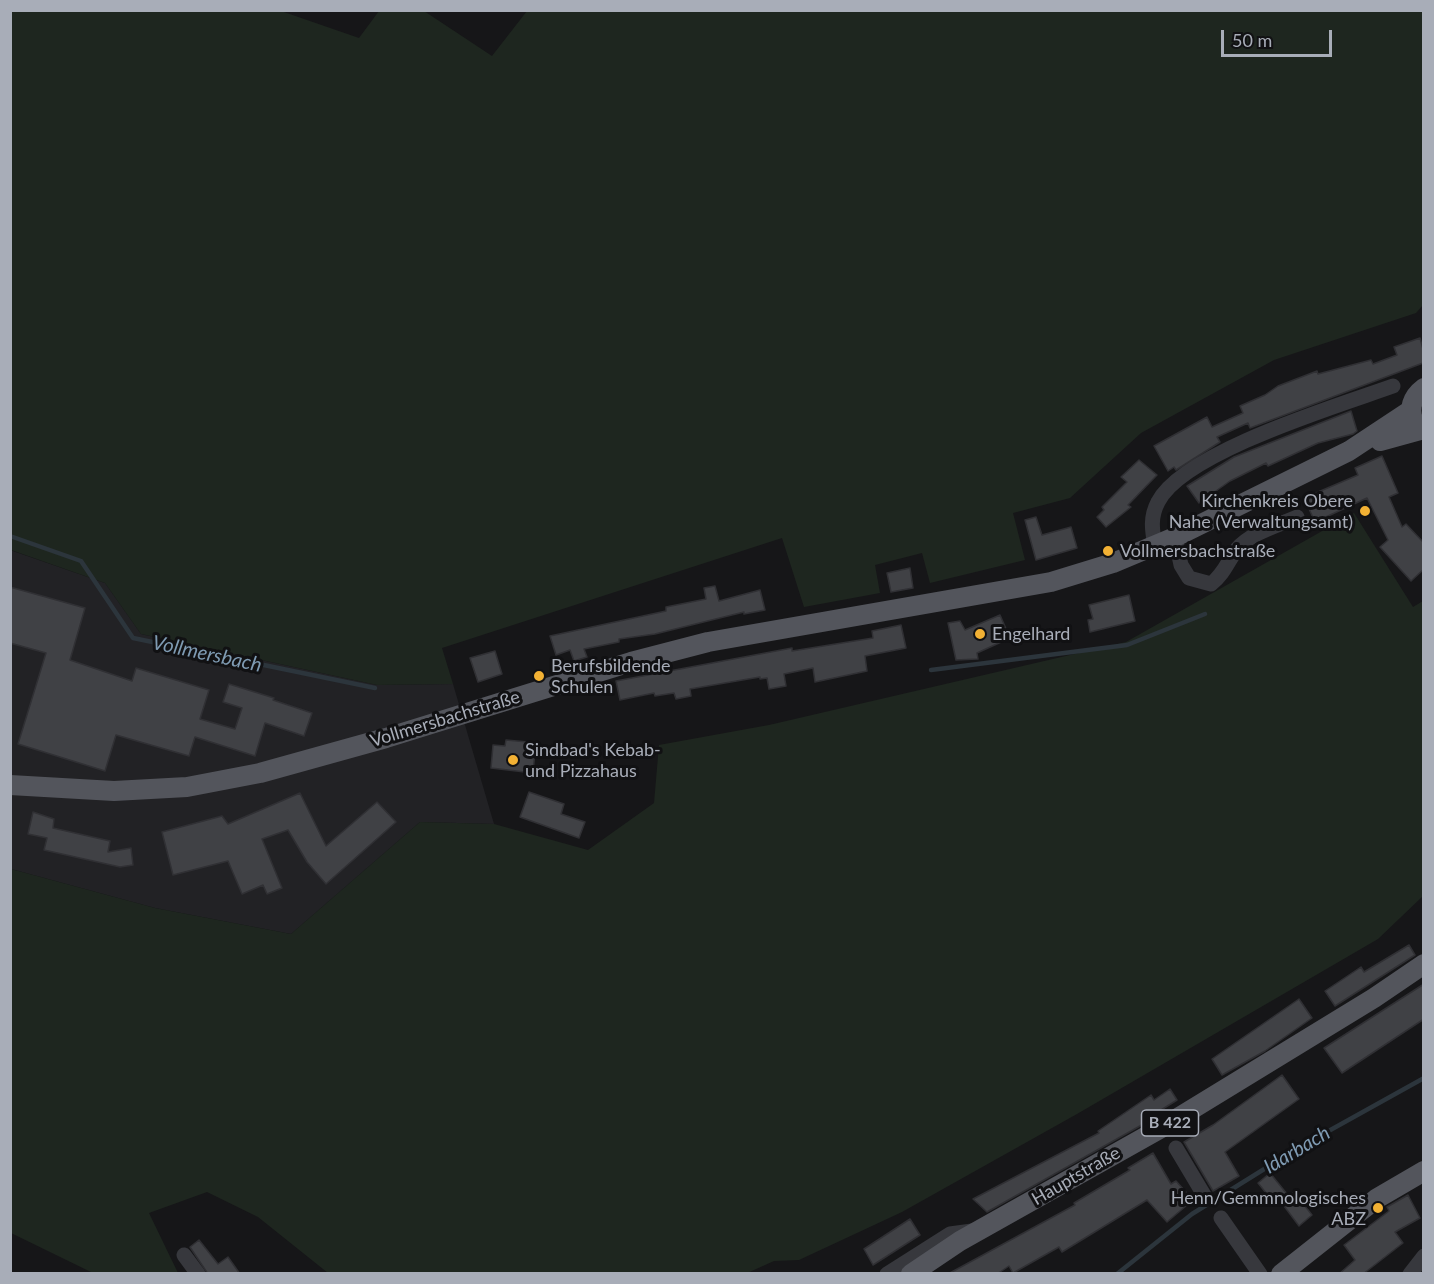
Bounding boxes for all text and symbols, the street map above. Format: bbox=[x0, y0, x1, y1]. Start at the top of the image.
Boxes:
scale bar bbox=[1224, 18, 1335, 56]
text: 50 m bbox=[1232, 29, 1272, 51]
place label: Kirchenkreis Obere Nahe (Verwaltungsamt) bbox=[1169, 490, 1353, 532]
marker: Kirchenkreis Obere Nahe (Verwaltungsamt) bbox=[1358, 504, 1372, 518]
place label: Vollmersbachstraße bbox=[1120, 540, 1275, 562]
marker: Vollmersbachstraße bbox=[1101, 544, 1115, 558]
place label: Engelhard bbox=[992, 623, 1070, 645]
marker: Engelhard bbox=[973, 627, 987, 641]
water label: Vollmersbach bbox=[150, 631, 264, 677]
place label: Berufsbildende Schulen bbox=[551, 655, 671, 698]
marker: Berufsbildende Schulen bbox=[532, 669, 546, 683]
street label: Vollmersbachstraße bbox=[368, 686, 522, 752]
place label: Sindbad's Kebab- und Pizzahaus bbox=[525, 739, 661, 782]
marker: Sindbad's Kebab- und Pizzahaus bbox=[506, 753, 520, 767]
road number: B 422 bbox=[1142, 1110, 1198, 1136]
water label: Idarbach bbox=[1259, 1121, 1335, 1179]
street label: Hauptstraße bbox=[1028, 1142, 1124, 1210]
place label: Henn/Gemmnologisches ABZ bbox=[1171, 1187, 1366, 1230]
marker: Henn/Gemmnologisches ABZ bbox=[1371, 1201, 1385, 1215]

